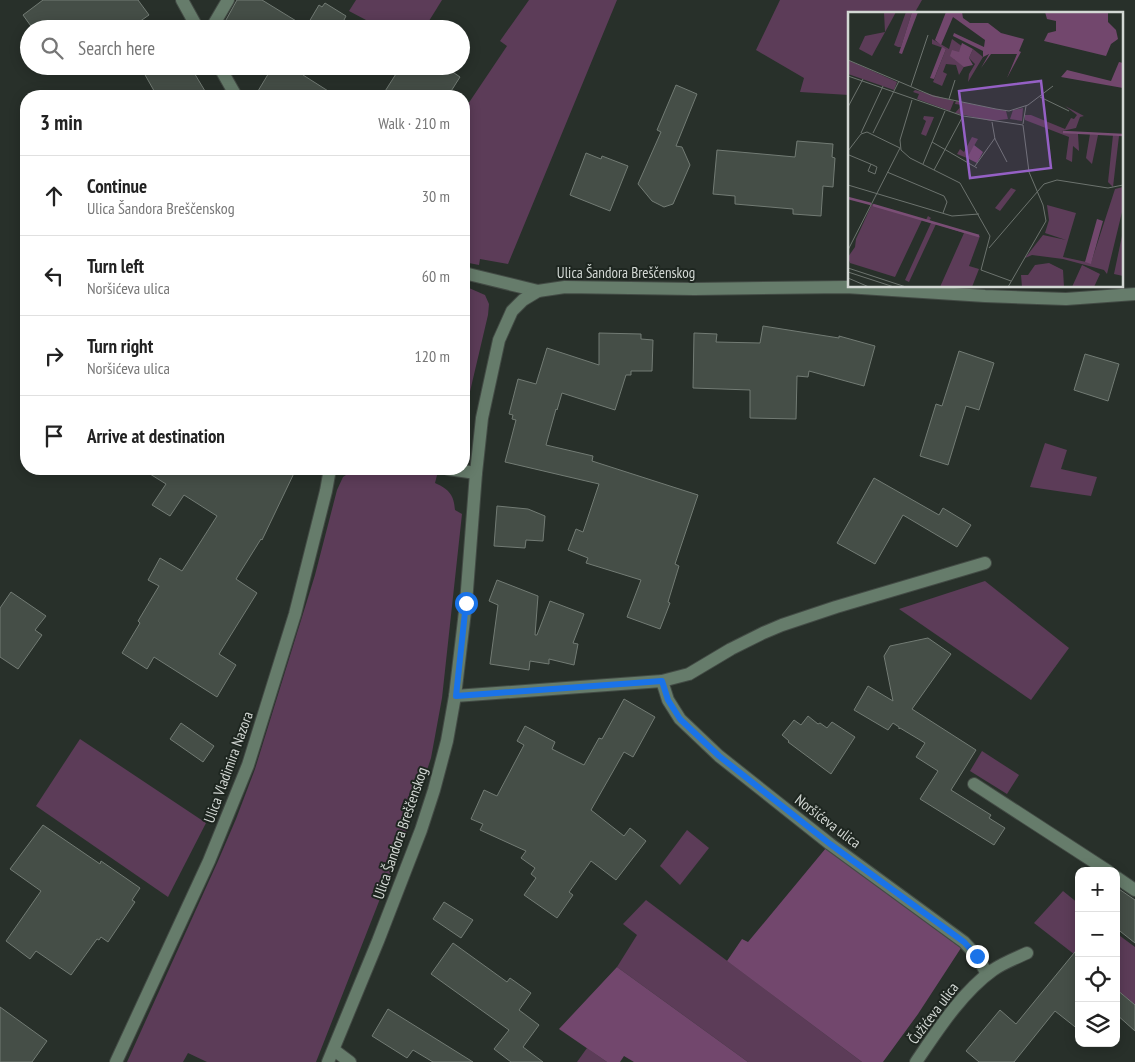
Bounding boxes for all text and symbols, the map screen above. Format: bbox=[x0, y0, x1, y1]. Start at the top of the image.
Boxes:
inset map bbox=[848, 12, 1122, 288]
search box bbox=[20, 20, 470, 75]
icon: search bbox=[38, 34, 66, 62]
text: Search here bbox=[78, 36, 155, 60]
text: 3 min bbox=[40, 109, 82, 136]
text: Walk · 210 m bbox=[378, 113, 450, 133]
text: Continue bbox=[87, 174, 147, 198]
icon: ahead bbox=[40, 182, 68, 210]
text: 30 m bbox=[422, 186, 450, 206]
text: Ulica Šandora Breščenskog bbox=[87, 198, 235, 218]
text: Turn left bbox=[87, 254, 144, 278]
icon: left bbox=[40, 262, 68, 290]
street label: Ulica Šandora Breščenskog bbox=[557, 263, 695, 282]
text: 60 m bbox=[422, 266, 450, 286]
text: Noršićeva ulica bbox=[87, 278, 170, 298]
text: Turn right bbox=[87, 334, 153, 358]
icon: right bbox=[40, 342, 68, 370]
text: 120 m bbox=[415, 346, 450, 366]
text: Noršićeva ulica bbox=[87, 358, 170, 378]
icon: arrive bbox=[40, 422, 68, 450]
text: Arrive at destination bbox=[87, 424, 225, 448]
route start bbox=[455, 592, 478, 615]
street label: Ulica Vladimira Nazora bbox=[199, 709, 257, 825]
street label: Ulica Šandora Breščenskog bbox=[368, 764, 432, 902]
street label: Noršićeva ulica bbox=[791, 790, 865, 852]
map controls bbox=[1075, 867, 1120, 1047]
button: + bbox=[1075, 867, 1120, 912]
button: − bbox=[1075, 912, 1120, 957]
route end bbox=[966, 945, 989, 968]
button: locate bbox=[1075, 957, 1120, 1002]
street label: Čužićeva ulica bbox=[904, 978, 962, 1048]
button: layers bbox=[1075, 1002, 1120, 1047]

